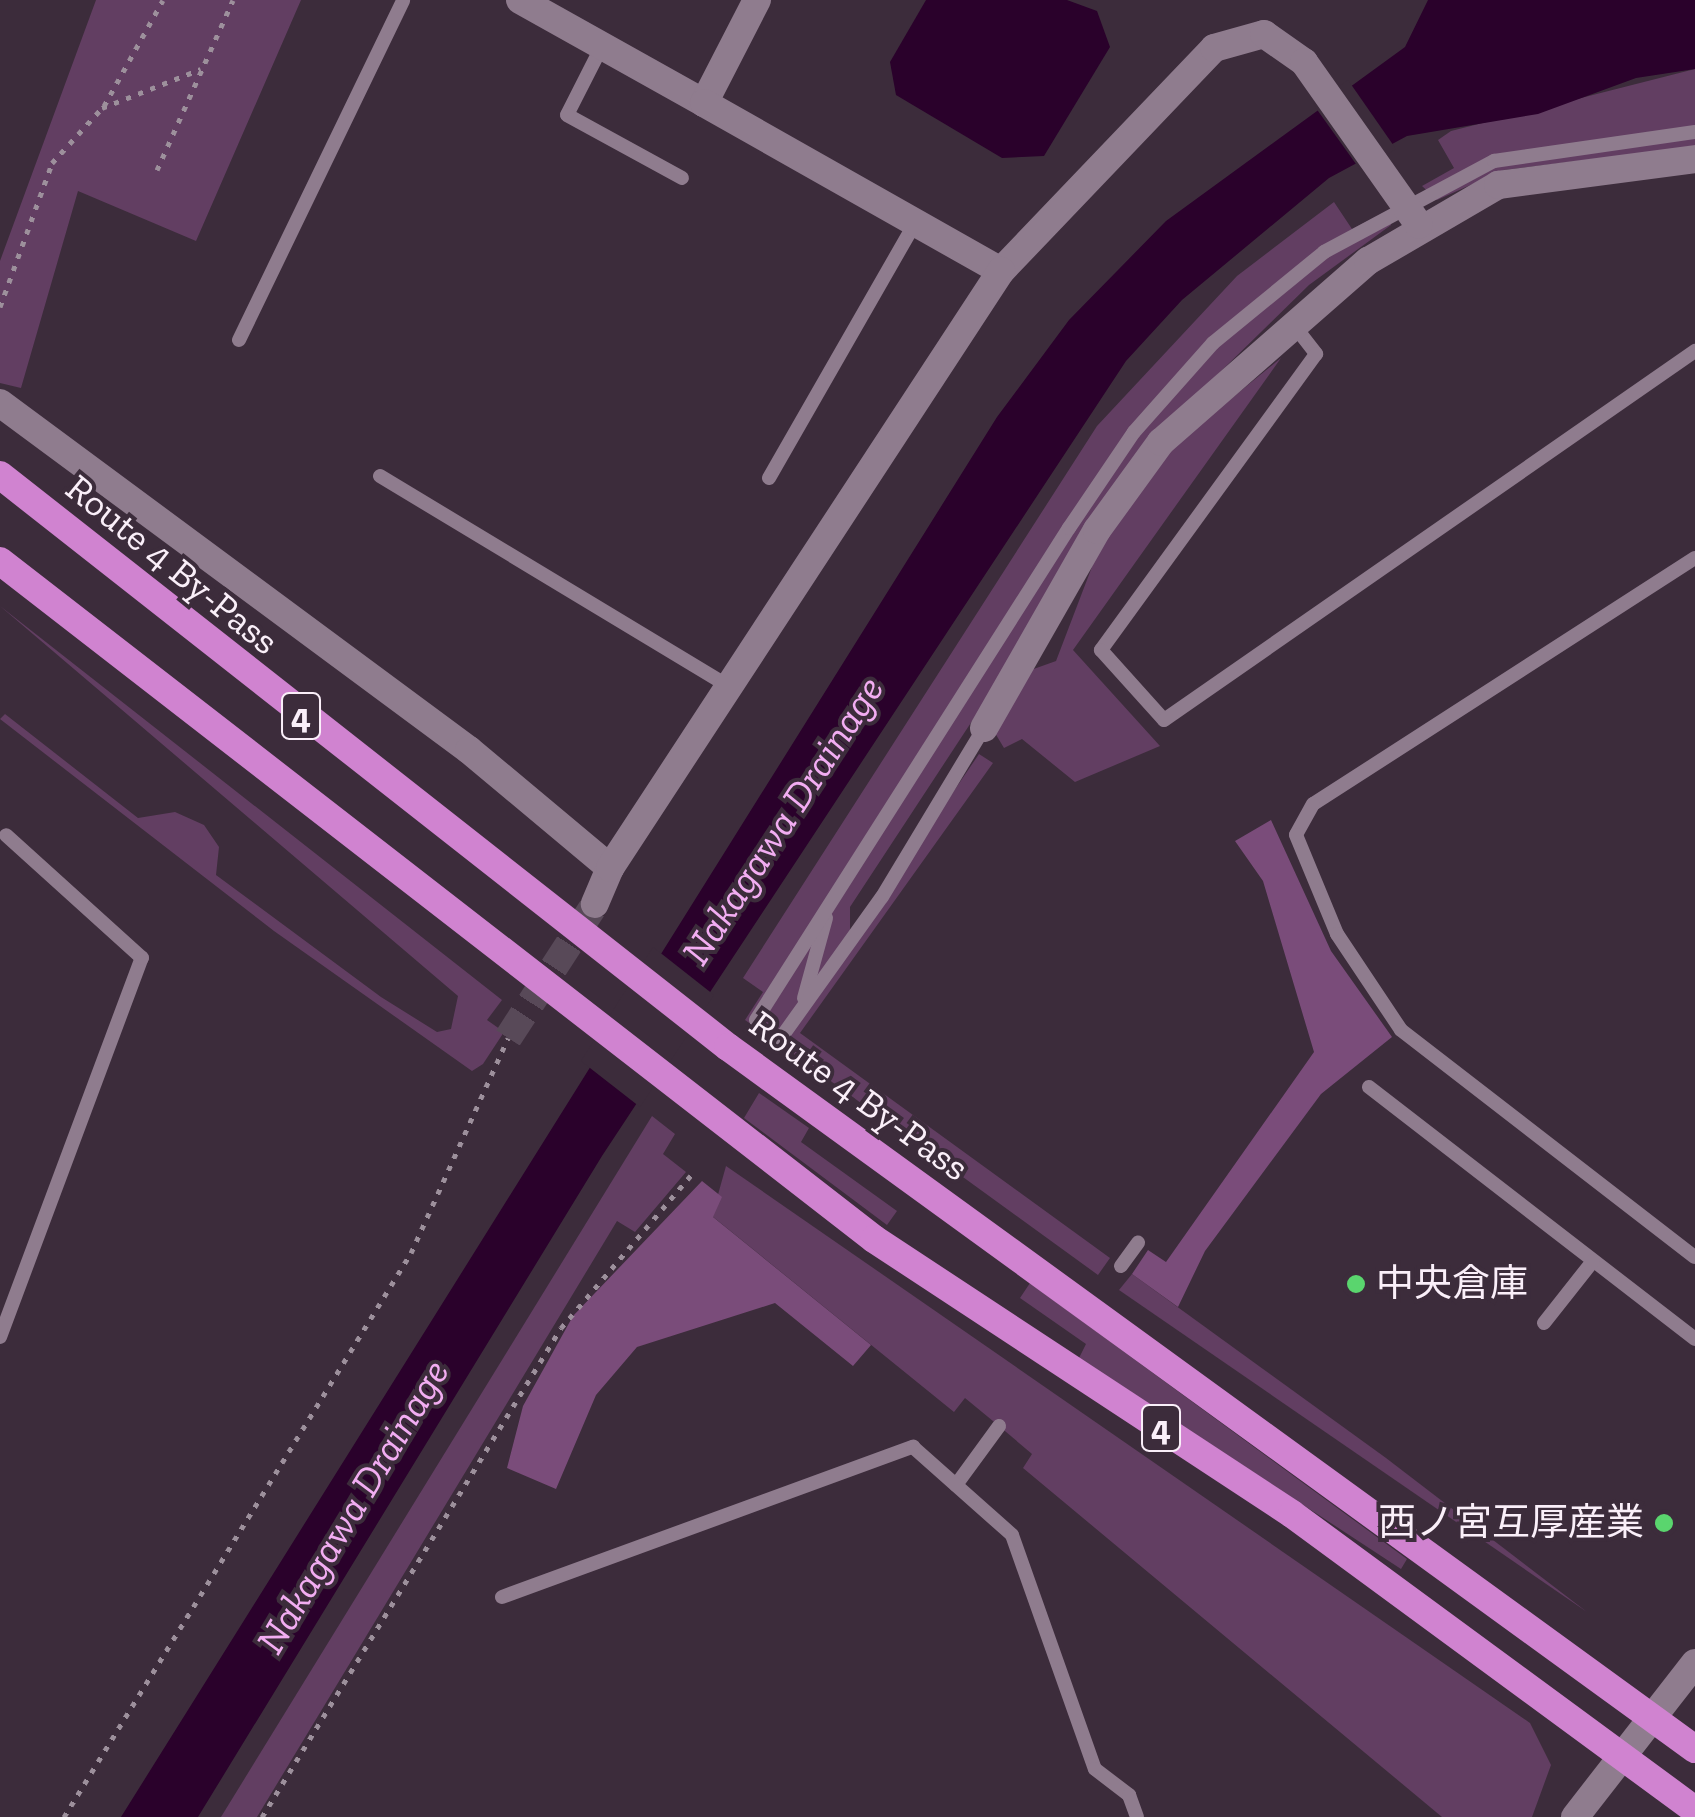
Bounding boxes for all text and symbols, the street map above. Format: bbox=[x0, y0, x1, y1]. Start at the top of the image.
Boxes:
street label: Route 4 By-Pass bbox=[57, 465, 287, 665]
water label: Nakagawa Drainage bbox=[671, 667, 893, 973]
road number: 4 bbox=[281, 686, 321, 746]
street label: Route 4 By-Pass bbox=[740, 1001, 978, 1191]
place label: 中央倉庫 bbox=[1376, 1261, 1528, 1307]
marker: 中央倉庫 bbox=[1345, 1273, 1367, 1295]
water label: Nakagawa Drainage bbox=[245, 1350, 459, 1662]
road number: 4 bbox=[1141, 1398, 1181, 1458]
place label: 西ノ宮互厚産業 bbox=[1378, 1500, 1644, 1546]
marker: 西ノ宮互厚産業 bbox=[1653, 1512, 1675, 1534]

